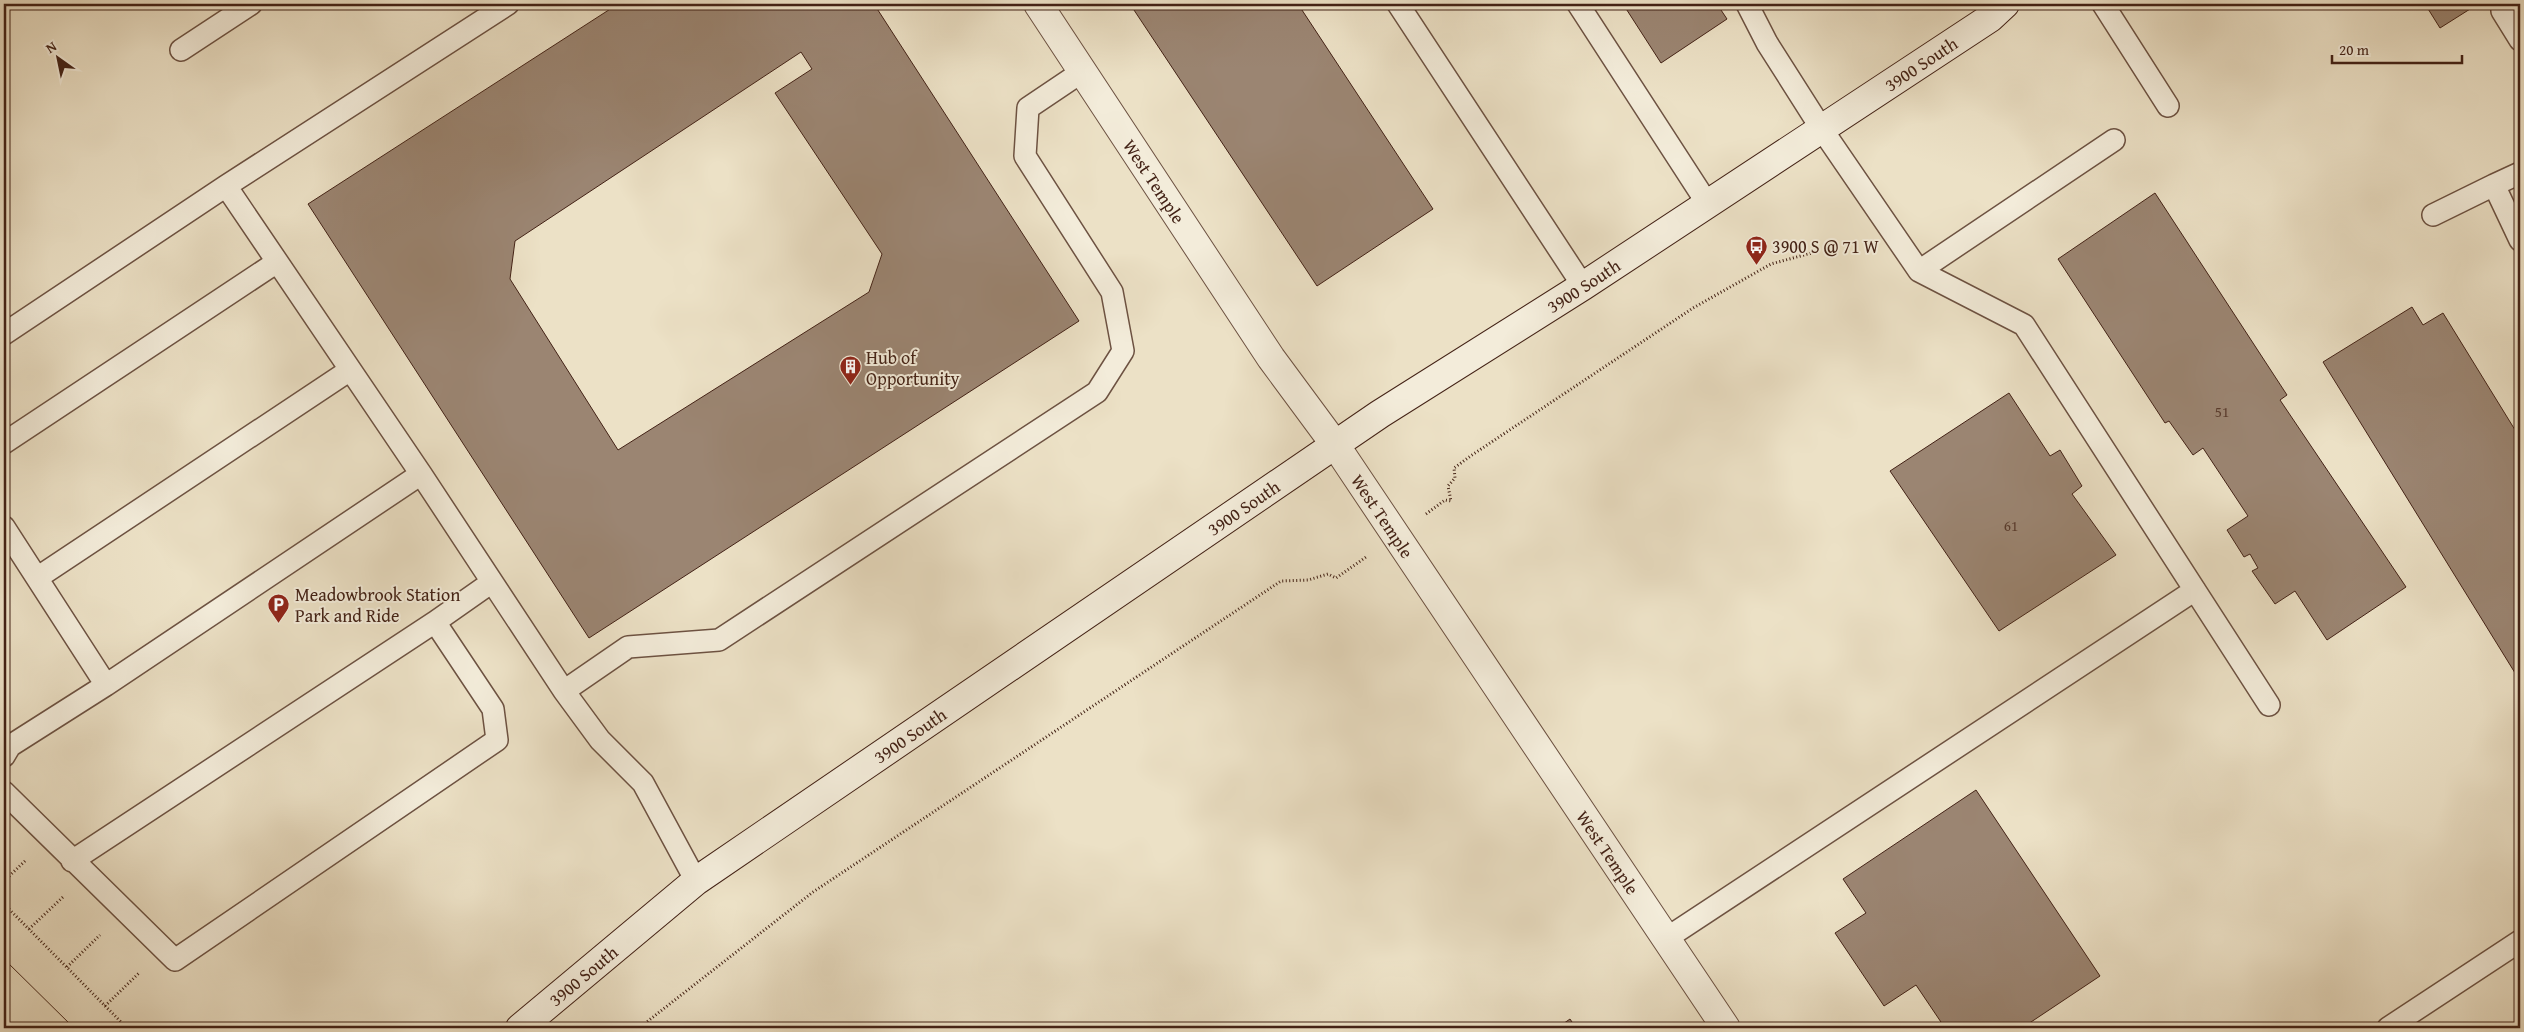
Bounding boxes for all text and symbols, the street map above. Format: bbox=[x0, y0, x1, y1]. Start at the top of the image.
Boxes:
street label: 3900 South bbox=[1879, 29, 1963, 98]
north arrow bbox=[32, 32, 82, 82]
scale bar bbox=[2332, 32, 2462, 64]
text: N bbox=[42, 36, 61, 58]
text: 20 m bbox=[2339, 39, 2370, 60]
street label: West Temple bbox=[1117, 133, 1192, 229]
place label: 3900 S @ 71 W bbox=[1772, 233, 1880, 260]
bus stop icon: 3900 S @ 71 W bbox=[1744, 234, 1768, 265]
street label: 3900 South bbox=[1541, 252, 1625, 319]
place label: Hub of Opportunity bbox=[866, 344, 960, 392]
building icon: Hub of Opportunity bbox=[838, 355, 862, 386]
house number: 51 bbox=[2215, 401, 2229, 422]
street label: West Temple bbox=[1345, 468, 1421, 563]
street label: 3900 South bbox=[1201, 473, 1285, 542]
house number: 61 bbox=[2004, 515, 2018, 536]
place label: Meadowbrook Station Park and Ride bbox=[295, 581, 460, 629]
parking icon: Meadowbrook Station Park and Ride bbox=[267, 592, 291, 623]
street label: 3900 South bbox=[868, 701, 951, 770]
street label: West Temple bbox=[1570, 805, 1646, 900]
street label: 3900 South bbox=[542, 939, 623, 1012]

